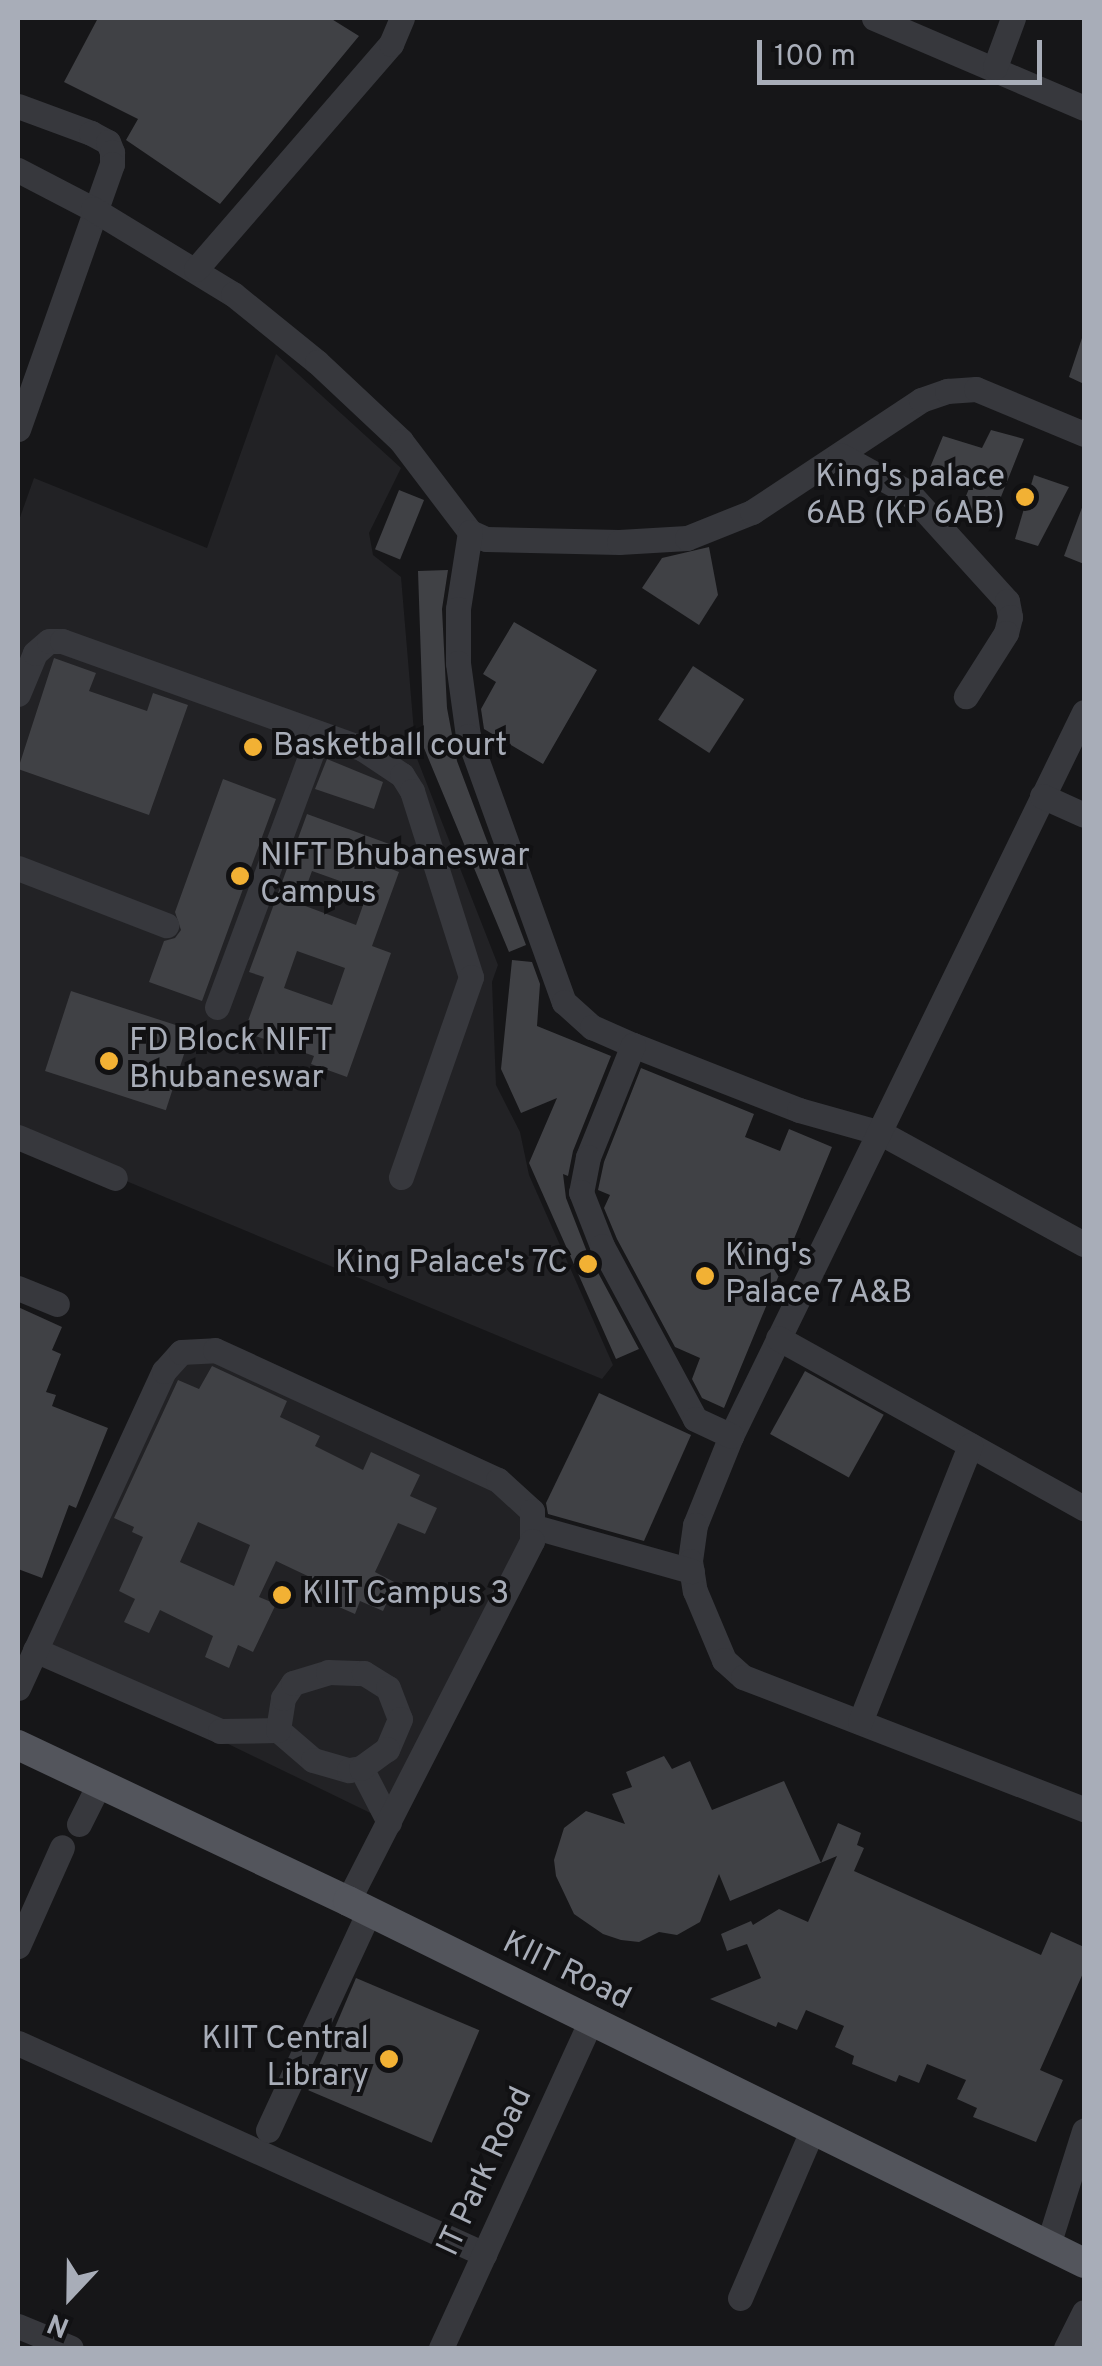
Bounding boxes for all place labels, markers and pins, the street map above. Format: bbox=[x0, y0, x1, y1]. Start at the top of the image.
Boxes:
place label: King's palace 6AB (KP 6AB) bbox=[806, 460, 1005, 535]
marker: King's palace 6AB (KP 6AB) bbox=[1014, 486, 1036, 508]
place label: Basketball court bbox=[273, 728, 507, 766]
marker: Basketball court bbox=[242, 736, 264, 758]
place label: NIFT Bhubaneswar Campus bbox=[260, 839, 531, 914]
marker: NIFT Bhubaneswar Campus bbox=[229, 865, 251, 887]
place label: FD Block NIFT Bhubaneswar bbox=[129, 1024, 333, 1099]
marker: FD Block NIFT Bhubaneswar bbox=[98, 1050, 120, 1072]
place label: King's Palace 7 A&B bbox=[725, 1239, 916, 1314]
place label: King Palace's 7C bbox=[334, 1245, 568, 1283]
marker: King Palace's 7C bbox=[577, 1253, 599, 1275]
marker: King's Palace 7 A&B bbox=[694, 1265, 716, 1287]
place label: KIIT Campus 3 bbox=[302, 1576, 510, 1614]
marker: KIIT Campus 3 bbox=[271, 1584, 293, 1606]
place label: KIIT Central Library bbox=[200, 2022, 369, 2097]
marker: KIIT Central Library bbox=[378, 2048, 400, 2070]

